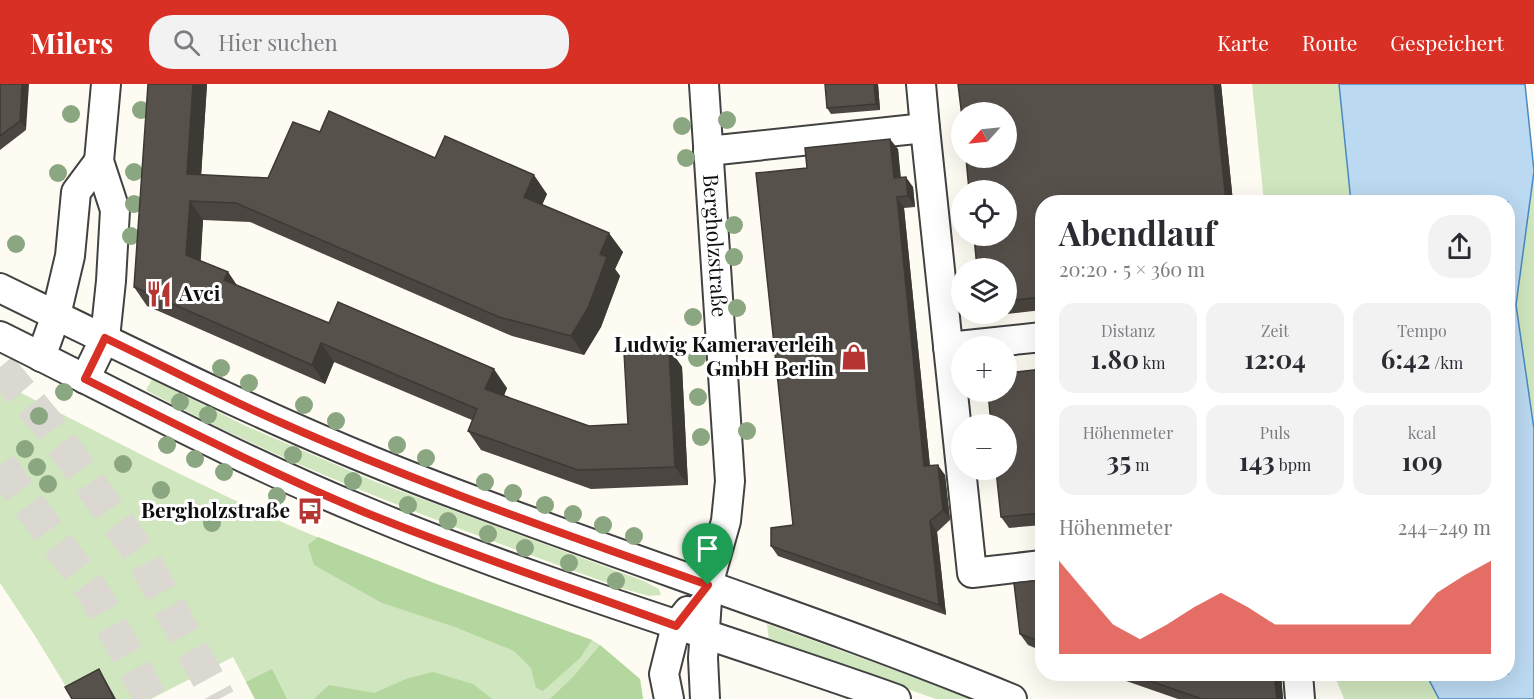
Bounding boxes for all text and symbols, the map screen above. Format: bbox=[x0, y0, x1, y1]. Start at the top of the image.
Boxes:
search box bbox=[149, 15, 569, 69]
text: Milers bbox=[30, 24, 113, 61]
icon: search bbox=[170, 26, 203, 59]
text: Hier suchen bbox=[218, 27, 338, 57]
text: Karte bbox=[1217, 28, 1269, 56]
text: Route bbox=[1302, 28, 1357, 56]
text: Gespeichert bbox=[1390, 28, 1504, 56]
north arrow bbox=[951, 102, 1017, 168]
map controls bbox=[951, 102, 1017, 480]
street label: Bergholzstraße bbox=[698, 173, 735, 318]
button: locate bbox=[951, 180, 1017, 246]
text: Abendlauf bbox=[1059, 210, 1216, 254]
button: share bbox=[1428, 215, 1491, 278]
text: 20:20 · 5 × 360 m bbox=[1059, 255, 1205, 282]
button: layers bbox=[951, 258, 1017, 324]
place label: Avci bbox=[178, 278, 221, 306]
restaurant icon: Avci bbox=[144, 279, 174, 309]
text: Distanz bbox=[1101, 320, 1155, 341]
text: Zeit bbox=[1261, 320, 1289, 341]
text: Tempo bbox=[1397, 320, 1447, 341]
place label: Ludwig Kameraverleih GmbH Berlin bbox=[614, 329, 834, 381]
button: + bbox=[951, 336, 1017, 402]
text: 1.80 bbox=[1091, 341, 1139, 376]
text: 12:04 bbox=[1244, 341, 1306, 376]
text: 6:42 bbox=[1381, 341, 1430, 376]
shop icon: Ludwig Kameraverleih GmbH Berlin bbox=[839, 342, 869, 372]
text: km bbox=[1139, 352, 1165, 373]
text: /km bbox=[1430, 352, 1463, 373]
button: − bbox=[951, 414, 1017, 480]
text: Höhenmeter bbox=[1083, 422, 1173, 443]
text: Puls bbox=[1260, 422, 1290, 443]
text: kcal bbox=[1408, 422, 1436, 443]
text: 35 bbox=[1107, 443, 1131, 478]
text: 143 bbox=[1239, 443, 1275, 478]
text: 109 bbox=[1401, 443, 1443, 478]
text: m bbox=[1131, 454, 1149, 475]
text: bpm bbox=[1275, 454, 1311, 475]
place label: Bergholzstraße bbox=[141, 495, 290, 523]
bus stop icon: Bergholzstraße bbox=[295, 496, 325, 526]
text: Höhenmeter bbox=[1059, 513, 1172, 540]
text: 244–249 m bbox=[1398, 513, 1491, 540]
pin bbox=[682, 523, 733, 585]
icon: arrive bbox=[691, 532, 724, 565]

